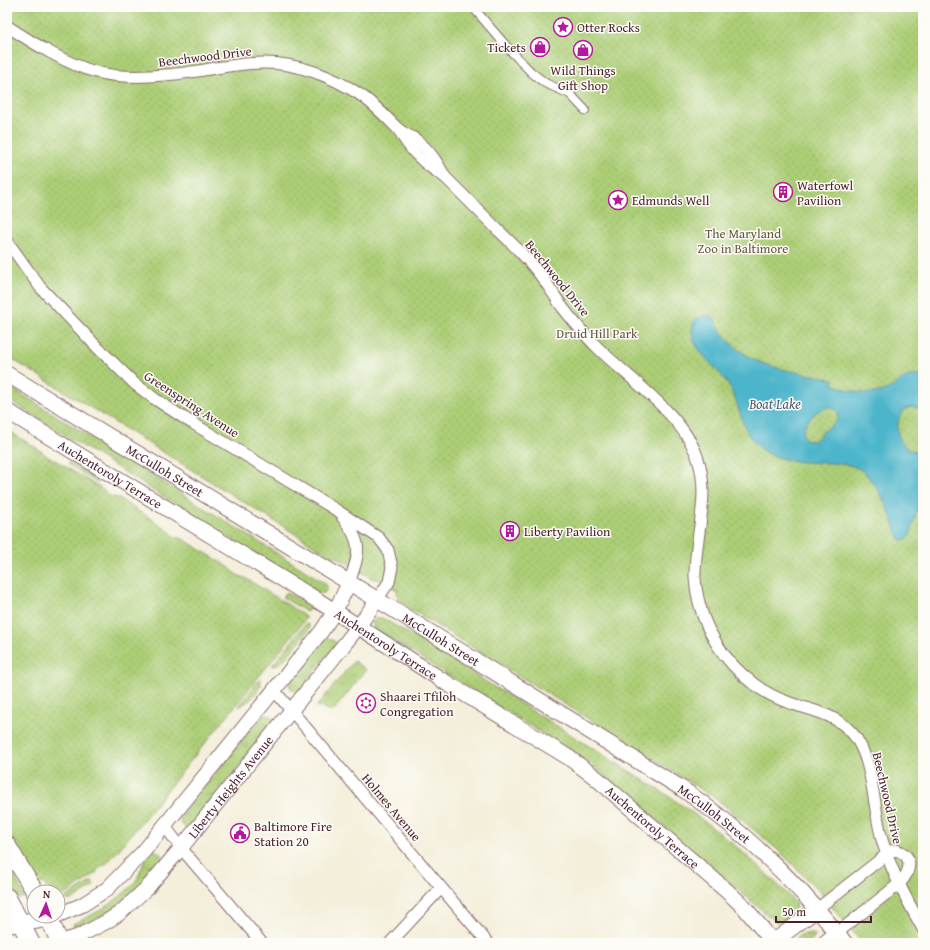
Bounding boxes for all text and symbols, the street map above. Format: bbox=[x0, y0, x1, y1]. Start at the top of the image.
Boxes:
place icon: Otter Rocks bbox=[552, 16, 574, 38]
place label: Otter Rocks bbox=[577, 18, 640, 37]
shop icon: Tickets bbox=[529, 36, 551, 58]
place label: Tickets bbox=[487, 38, 526, 57]
shop icon: Wild Things Gift Shop bbox=[572, 39, 594, 61]
street label: Beechwood Drive bbox=[157, 41, 253, 72]
place label: Wild Things Gift Shop bbox=[550, 61, 616, 95]
place label: Waterfowl Pavilion bbox=[797, 176, 854, 210]
building icon: Waterfowl Pavilion bbox=[772, 181, 794, 203]
place icon: Edmunds Well bbox=[607, 189, 629, 211]
place label: Edmunds Well bbox=[632, 191, 710, 210]
park label: The Maryland Zoo in Baltimore bbox=[698, 224, 788, 258]
street label: Beechwood Drive bbox=[521, 236, 594, 321]
park label: Druid Hill Park bbox=[556, 324, 638, 343]
street label: Greenspring Avenue bbox=[140, 366, 243, 442]
water label: Boat Lake bbox=[748, 394, 801, 414]
street label: Auchentoroly Terrace bbox=[54, 435, 166, 513]
street label: McCulloh Street bbox=[122, 440, 207, 502]
building icon: Liberty Pavilion bbox=[499, 520, 521, 542]
place label: Liberty Pavilion bbox=[524, 522, 611, 541]
street label: Auchentoroly Terrace bbox=[331, 605, 441, 685]
street label: McCulloh Street bbox=[399, 608, 484, 671]
place label: Shaarei Tfiloh Congregation bbox=[380, 687, 457, 721]
synagogue icon: Shaarei Tfiloh Congregation bbox=[355, 692, 377, 714]
street label: Liberty Heights Avenue bbox=[183, 731, 278, 842]
street label: Beechwood Drive bbox=[868, 750, 907, 846]
street label: Holmes Avenue bbox=[357, 769, 426, 845]
street label: McCulloh Street bbox=[674, 780, 755, 848]
street label: Auchentoroly Terrace bbox=[601, 781, 704, 873]
place label: Baltimore Fire Station 20 bbox=[254, 817, 332, 851]
public building icon: Baltimore Fire Station 20 bbox=[229, 822, 251, 844]
north arrow bbox=[26, 884, 66, 924]
text: N bbox=[42, 886, 51, 902]
scale bar bbox=[776, 898, 871, 924]
text: 50 m bbox=[782, 903, 806, 920]

